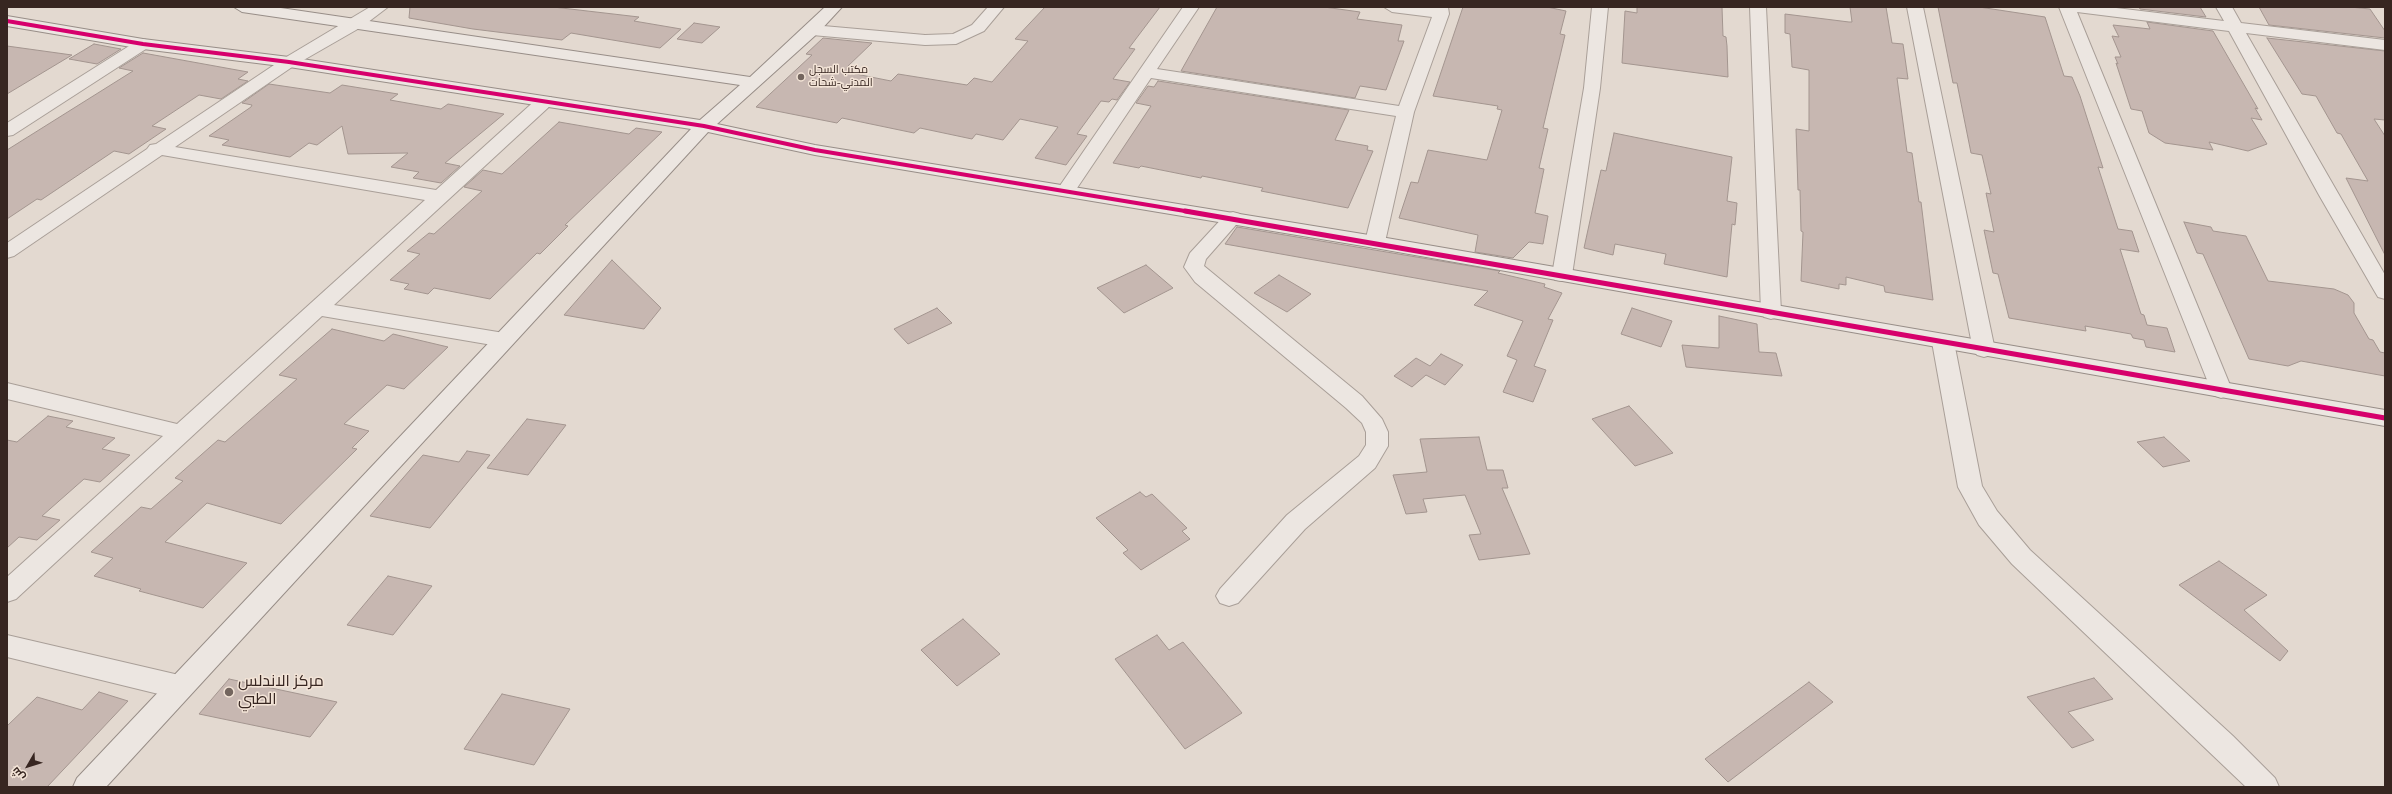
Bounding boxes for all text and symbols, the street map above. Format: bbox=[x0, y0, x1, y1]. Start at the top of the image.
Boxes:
place label: مكتب السجل المدني-شحات bbox=[809, 64, 873, 90]
marker: مكتب السجل المدني-شحات bbox=[796, 72, 806, 82]
place label: مركز الاندلس الطبي bbox=[238, 673, 324, 711]
marker: مركز الاندلس الطبي bbox=[223, 686, 235, 698]
north arrow bbox=[8, 746, 48, 786]
text: ش bbox=[7, 763, 29, 785]

